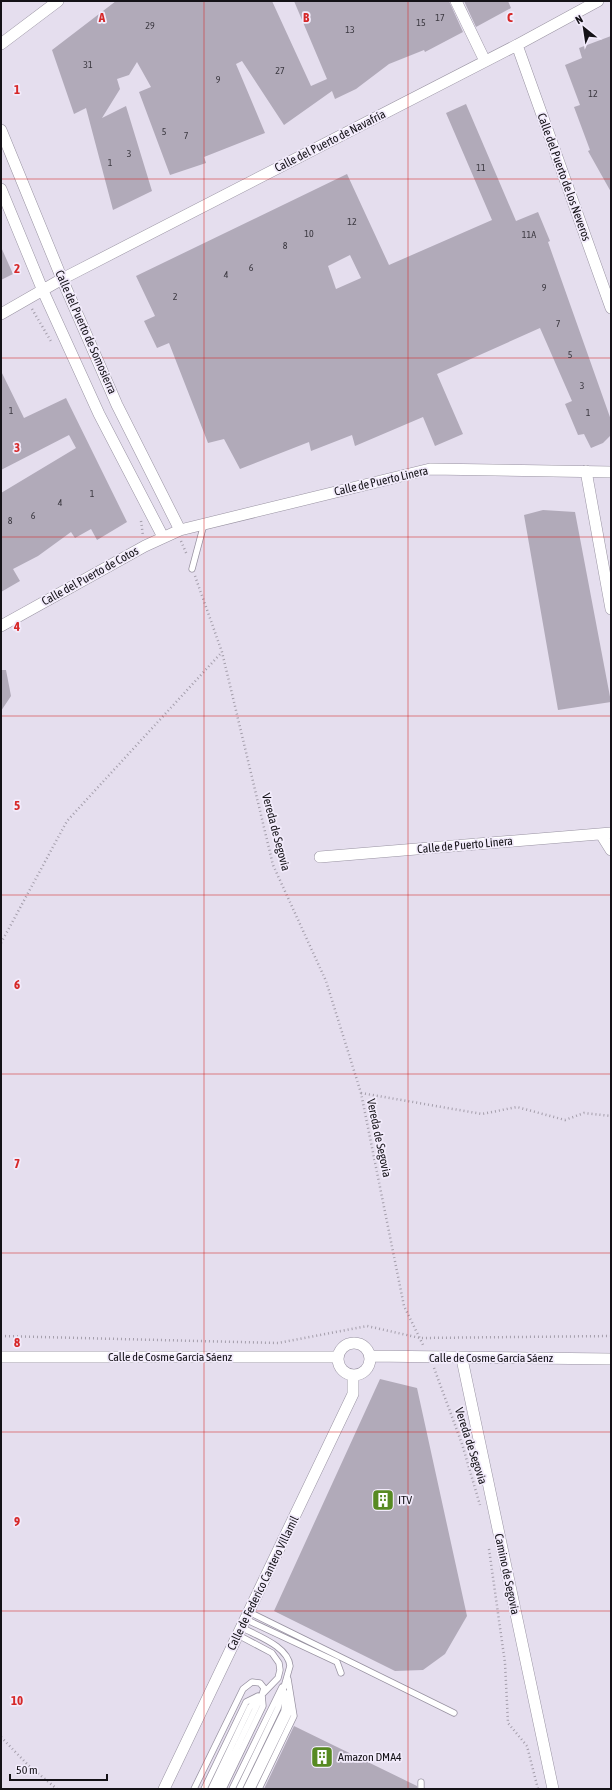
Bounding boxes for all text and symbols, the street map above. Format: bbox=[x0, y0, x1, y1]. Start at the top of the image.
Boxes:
north arrow bbox=[564, 8, 604, 48]
text: A bbox=[98, 10, 106, 25]
text: B bbox=[303, 10, 310, 25]
text: C bbox=[507, 10, 513, 25]
house number: 17 bbox=[435, 12, 445, 23]
text: N bbox=[573, 13, 585, 26]
house number: 15 bbox=[416, 17, 426, 28]
house number: 29 bbox=[145, 20, 155, 31]
house number: 13 bbox=[345, 24, 355, 35]
house number: 31 bbox=[83, 59, 93, 70]
house number: 27 bbox=[275, 65, 285, 76]
house number: 9 bbox=[216, 74, 221, 85]
text: 1 bbox=[14, 82, 20, 97]
house number: 12 bbox=[588, 88, 598, 99]
street label: Calle del Puerto de Navafría bbox=[272, 107, 388, 175]
street label: Calle del Puerto de los Neveros bbox=[534, 111, 594, 243]
house number: 5 bbox=[162, 126, 167, 137]
house number: 7 bbox=[184, 130, 189, 141]
house number: 3 bbox=[127, 148, 132, 159]
house number: 1 bbox=[108, 157, 113, 168]
house number: 11 bbox=[476, 162, 486, 173]
house number: 12 bbox=[347, 216, 357, 227]
house number: 10 bbox=[304, 228, 314, 239]
house number: 11A bbox=[522, 229, 536, 240]
house number: 8 bbox=[283, 240, 288, 251]
text: 2 bbox=[14, 261, 20, 276]
house number: 6 bbox=[249, 262, 254, 273]
street label: Calle del Puerto de Somosierra bbox=[52, 268, 120, 396]
house number: 4 bbox=[224, 269, 229, 280]
house number: 9 bbox=[542, 282, 547, 293]
house number: 2 bbox=[173, 291, 178, 302]
house number: 7 bbox=[556, 318, 561, 329]
house number: 5 bbox=[568, 349, 573, 360]
house number: 3 bbox=[580, 380, 585, 391]
house number: 1 bbox=[9, 405, 14, 416]
house number: 1 bbox=[586, 407, 591, 418]
text: 3 bbox=[14, 440, 20, 455]
street label: Calle de Puerto Linera bbox=[333, 463, 429, 499]
house number: 1 bbox=[90, 488, 95, 499]
house number: 4 bbox=[58, 497, 63, 508]
house number: 6 bbox=[31, 510, 36, 521]
house number: 8 bbox=[8, 515, 13, 526]
street label: Calle del Puerto de Cotos bbox=[39, 544, 141, 608]
text: 4 bbox=[13, 619, 20, 634]
street label: Vereda de Segovia bbox=[259, 792, 293, 872]
text: 5 bbox=[14, 798, 20, 813]
street label: Calle de Puerto Linera bbox=[417, 834, 513, 856]
text: 6 bbox=[14, 977, 20, 992]
street label: Vereda de Segovia bbox=[364, 1098, 394, 1178]
text: 7 bbox=[14, 1156, 20, 1171]
text: 8 bbox=[14, 1335, 20, 1350]
street label: Calle de Cosme García Sáenz bbox=[108, 1350, 233, 1364]
street label: Calle de Cosme García Sáenz bbox=[429, 1351, 554, 1365]
street label: Vereda de Segovia bbox=[452, 1406, 490, 1486]
building icon: ITV bbox=[370, 1487, 396, 1513]
place label: ITV bbox=[398, 1493, 412, 1507]
street label: Calle de Federico Cantero Villamil bbox=[224, 1513, 302, 1652]
text: 9 bbox=[14, 1514, 20, 1529]
street label: Camino de Segovia bbox=[492, 1532, 522, 1616]
text: 10 bbox=[11, 1693, 23, 1708]
building icon: Amazon DMA4 bbox=[309, 1744, 335, 1770]
place label: Amazon DMA4 bbox=[338, 1750, 402, 1764]
scale bar bbox=[10, 1756, 107, 1782]
text: 50 m bbox=[16, 1763, 38, 1777]

